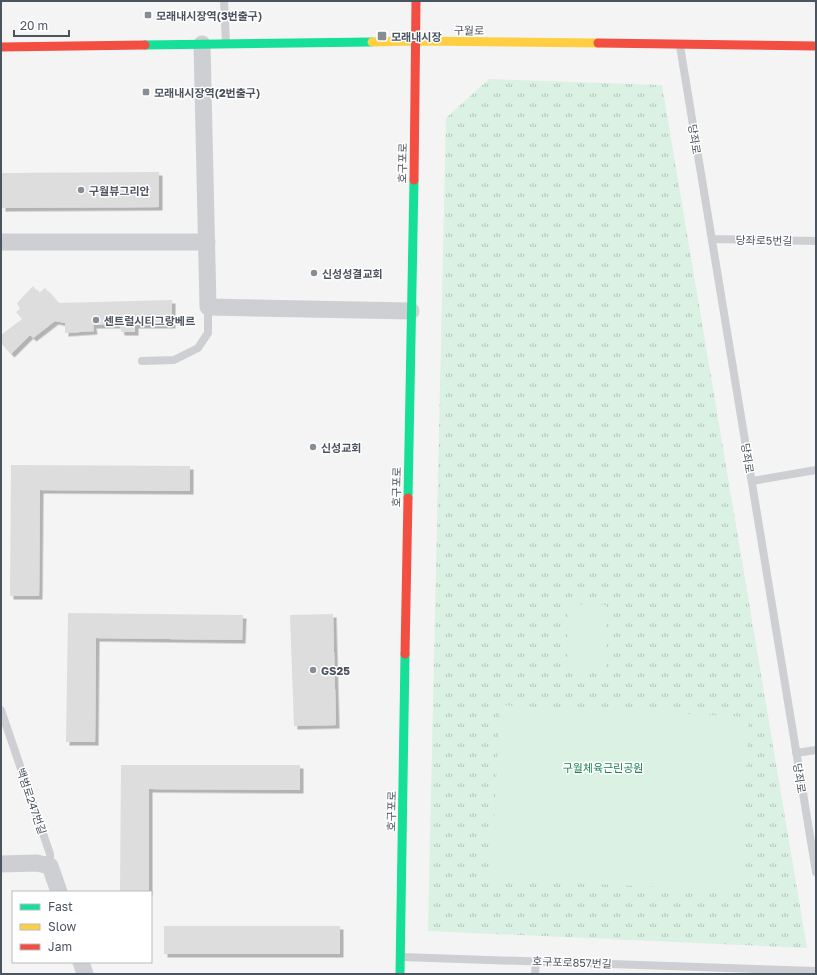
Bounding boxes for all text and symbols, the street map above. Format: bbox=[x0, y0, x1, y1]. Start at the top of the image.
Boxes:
place label: 모래내시장역(3번출구) bbox=[156, 9, 262, 22]
marker: 모래내시장역(3번출구) bbox=[143, 10, 153, 20]
scale bar bbox=[14, 12, 69, 38]
text: 20 m bbox=[20, 18, 48, 33]
street label: 구월로 bbox=[454, 23, 484, 37]
marker: 모래내시장 bbox=[376, 30, 388, 42]
place label: 모래내시장 bbox=[391, 30, 442, 43]
place label: 모래내시장역(2번출구) bbox=[154, 86, 260, 99]
marker: 모래내시장역(2번출구) bbox=[141, 87, 151, 97]
street label: 당좌로 bbox=[686, 123, 704, 155]
street label: 호구포로 bbox=[395, 143, 409, 183]
place label: 구월뷰그리안 bbox=[89, 184, 150, 197]
marker: 구월뷰그리안 bbox=[76, 185, 86, 195]
street label: 당좌로5번길 bbox=[735, 233, 793, 247]
place label: 신성성결교회 bbox=[322, 267, 383, 280]
marker: 신성성결교회 bbox=[309, 268, 319, 278]
place label: 센트럴시티그랑베르 bbox=[104, 314, 195, 327]
marker: 센트럴시티그랑베르 bbox=[91, 315, 101, 325]
place label: 신성교회 bbox=[321, 441, 361, 454]
marker: 신성교회 bbox=[308, 442, 318, 452]
street label: 당좌로 bbox=[739, 442, 757, 474]
street label: 호구포로 bbox=[389, 467, 403, 507]
place label: GS25 bbox=[321, 664, 350, 677]
marker: GS25 bbox=[308, 665, 318, 675]
park label: 구월체육근린공원 bbox=[563, 761, 643, 774]
street label: 당좌로 bbox=[791, 762, 809, 794]
street label: 백범로247번길 bbox=[15, 766, 49, 836]
street label: 호구포로 bbox=[384, 791, 398, 831]
legend bbox=[12, 891, 152, 963]
text: Fast bbox=[48, 899, 73, 914]
text: Slow bbox=[48, 919, 76, 934]
text: Jam bbox=[48, 939, 72, 954]
street label: 호구포로857번길 bbox=[532, 954, 612, 970]

